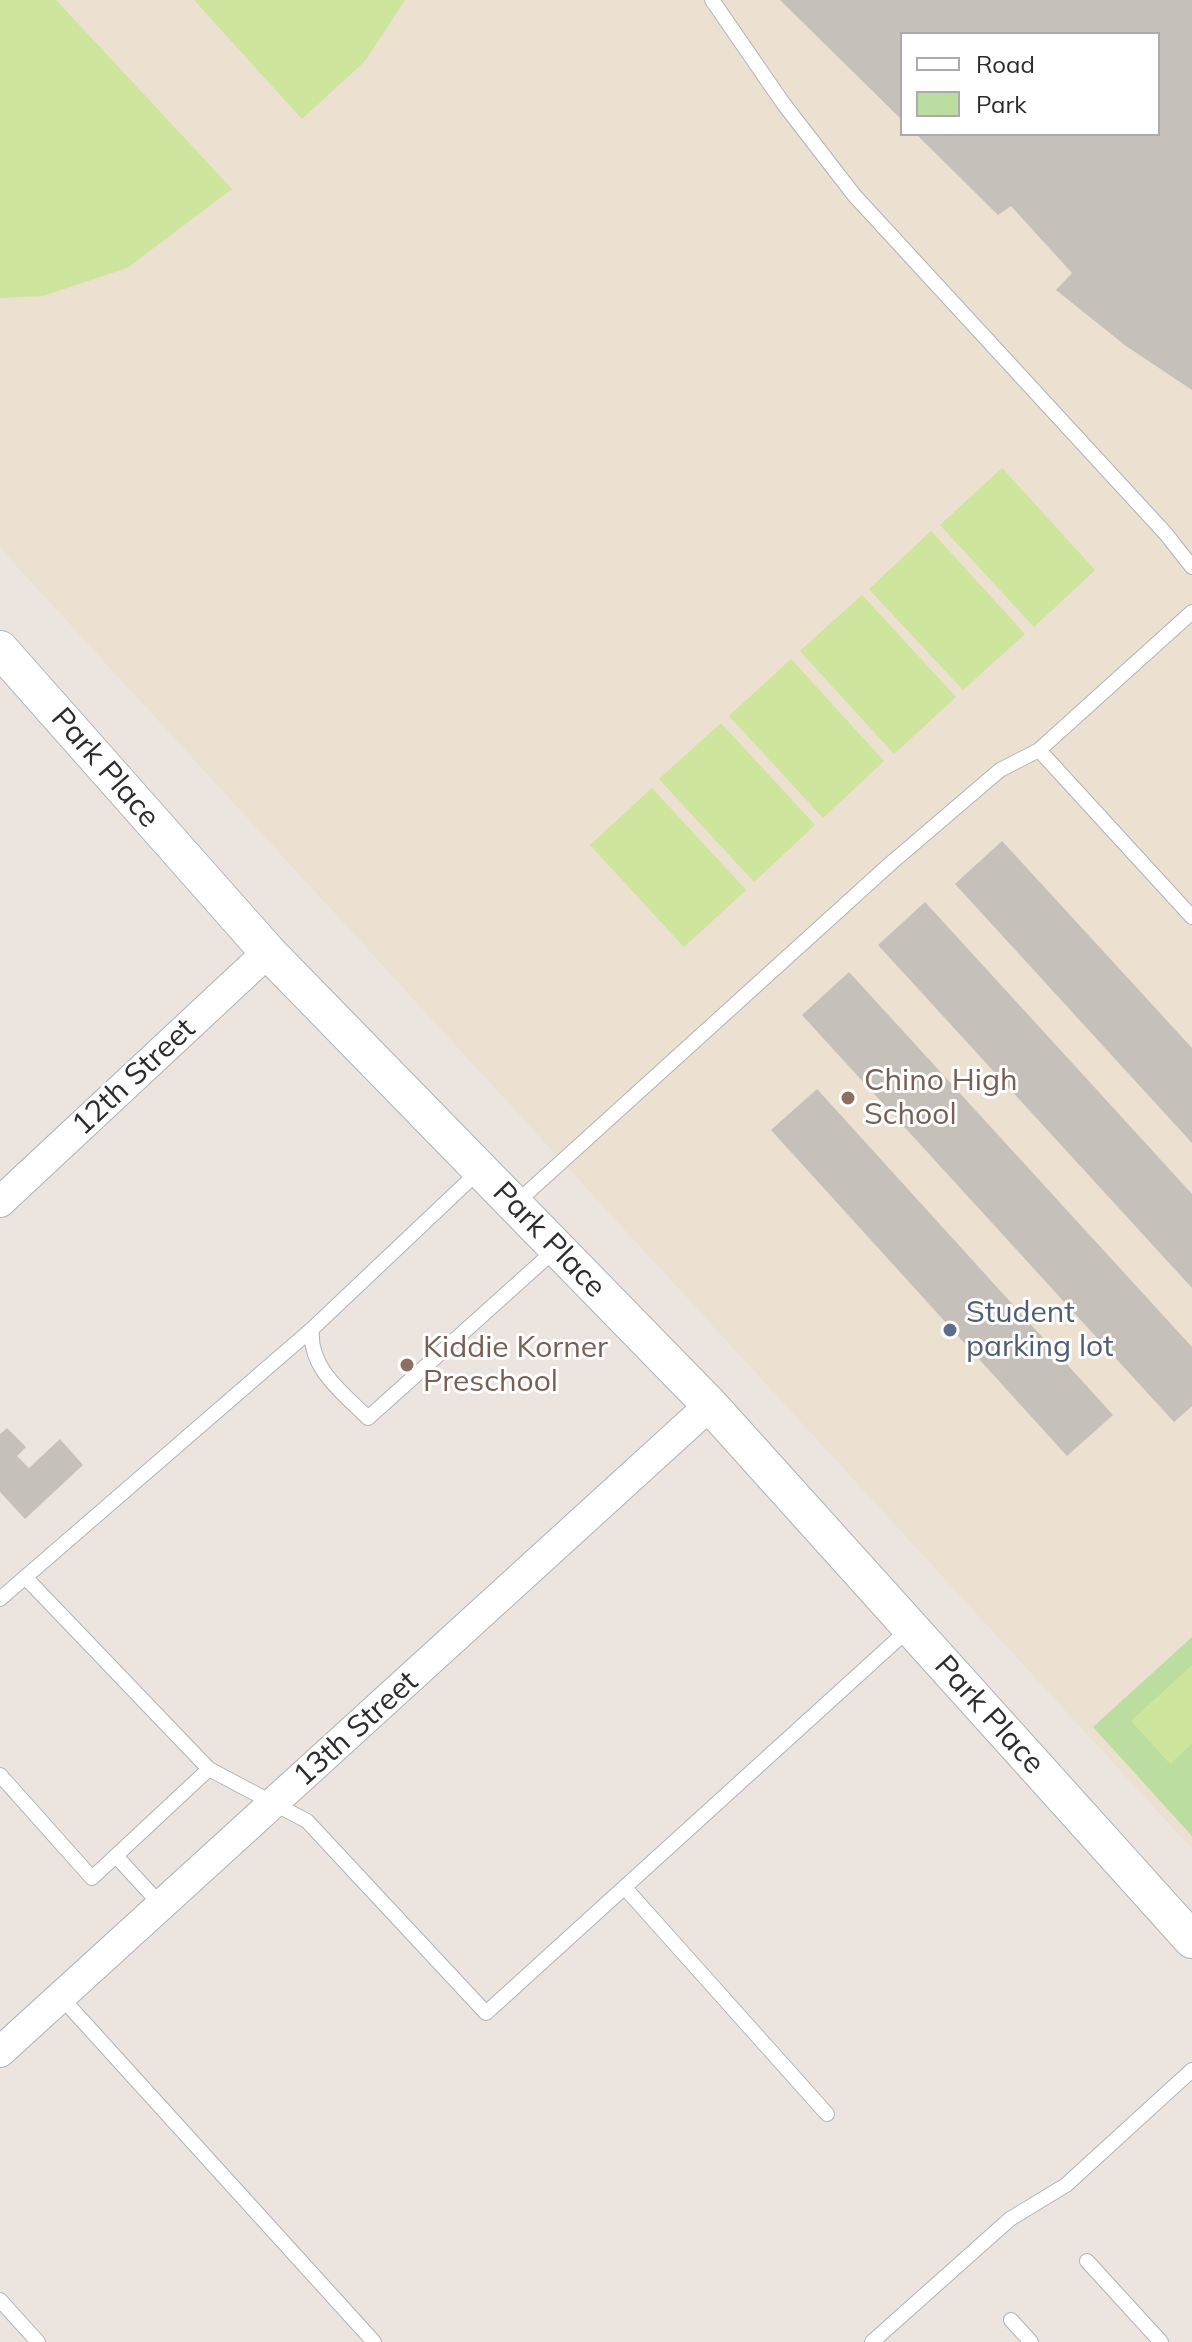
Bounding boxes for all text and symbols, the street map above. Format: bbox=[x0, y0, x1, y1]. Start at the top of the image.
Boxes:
legend bbox=[900, 32, 1160, 136]
text: Road bbox=[976, 49, 1035, 79]
text: Park bbox=[976, 89, 1027, 119]
street label: Park Place bbox=[43, 701, 167, 835]
street label: 12th Street bbox=[65, 1011, 203, 1143]
place label: Chino High School bbox=[864, 1063, 1018, 1134]
marker: Chino High School bbox=[839, 1089, 857, 1107]
street label: Park Place bbox=[485, 1175, 613, 1305]
place label: Student parking lot bbox=[966, 1295, 1114, 1366]
marker: Student parking lot bbox=[941, 1321, 959, 1339]
place label: Kiddie Korner Preschool bbox=[423, 1330, 608, 1400]
marker: Kiddie Korner Preschool bbox=[398, 1356, 416, 1374]
street label: Park Place bbox=[927, 1649, 1051, 1781]
street label: 13th Street bbox=[286, 1664, 426, 1794]

